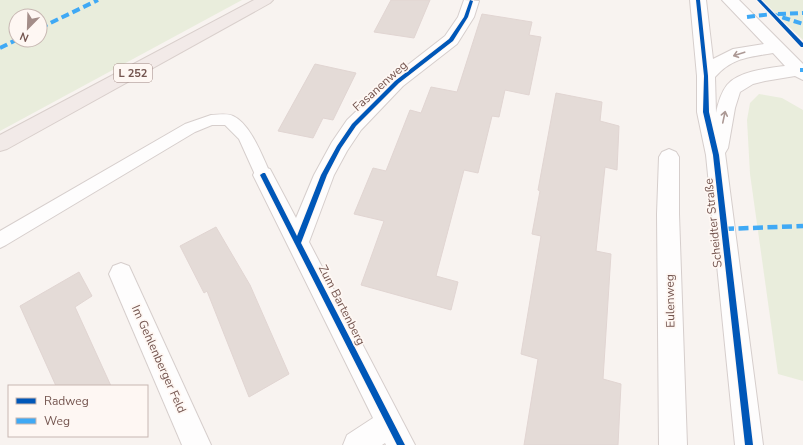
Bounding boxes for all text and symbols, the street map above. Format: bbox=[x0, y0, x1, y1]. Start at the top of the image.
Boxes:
north arrow bbox=[8, 8, 48, 48]
text: N bbox=[18, 28, 31, 45]
one-way arrow bbox=[732, 51, 745, 58]
street label: Fasanenweg bbox=[349, 57, 411, 115]
road number: L 252 bbox=[114, 64, 152, 82]
one-way arrow bbox=[721, 111, 729, 124]
street label: Scheidter Straße bbox=[700, 178, 726, 268]
street label: Zum Bartenberg bbox=[315, 262, 369, 348]
street label: Eulenweg bbox=[662, 274, 678, 328]
street label: Im Gehlenberger Feld bbox=[128, 302, 190, 416]
legend bbox=[8, 385, 148, 437]
text: Radweg bbox=[44, 393, 89, 409]
text: Weg bbox=[44, 413, 70, 429]

